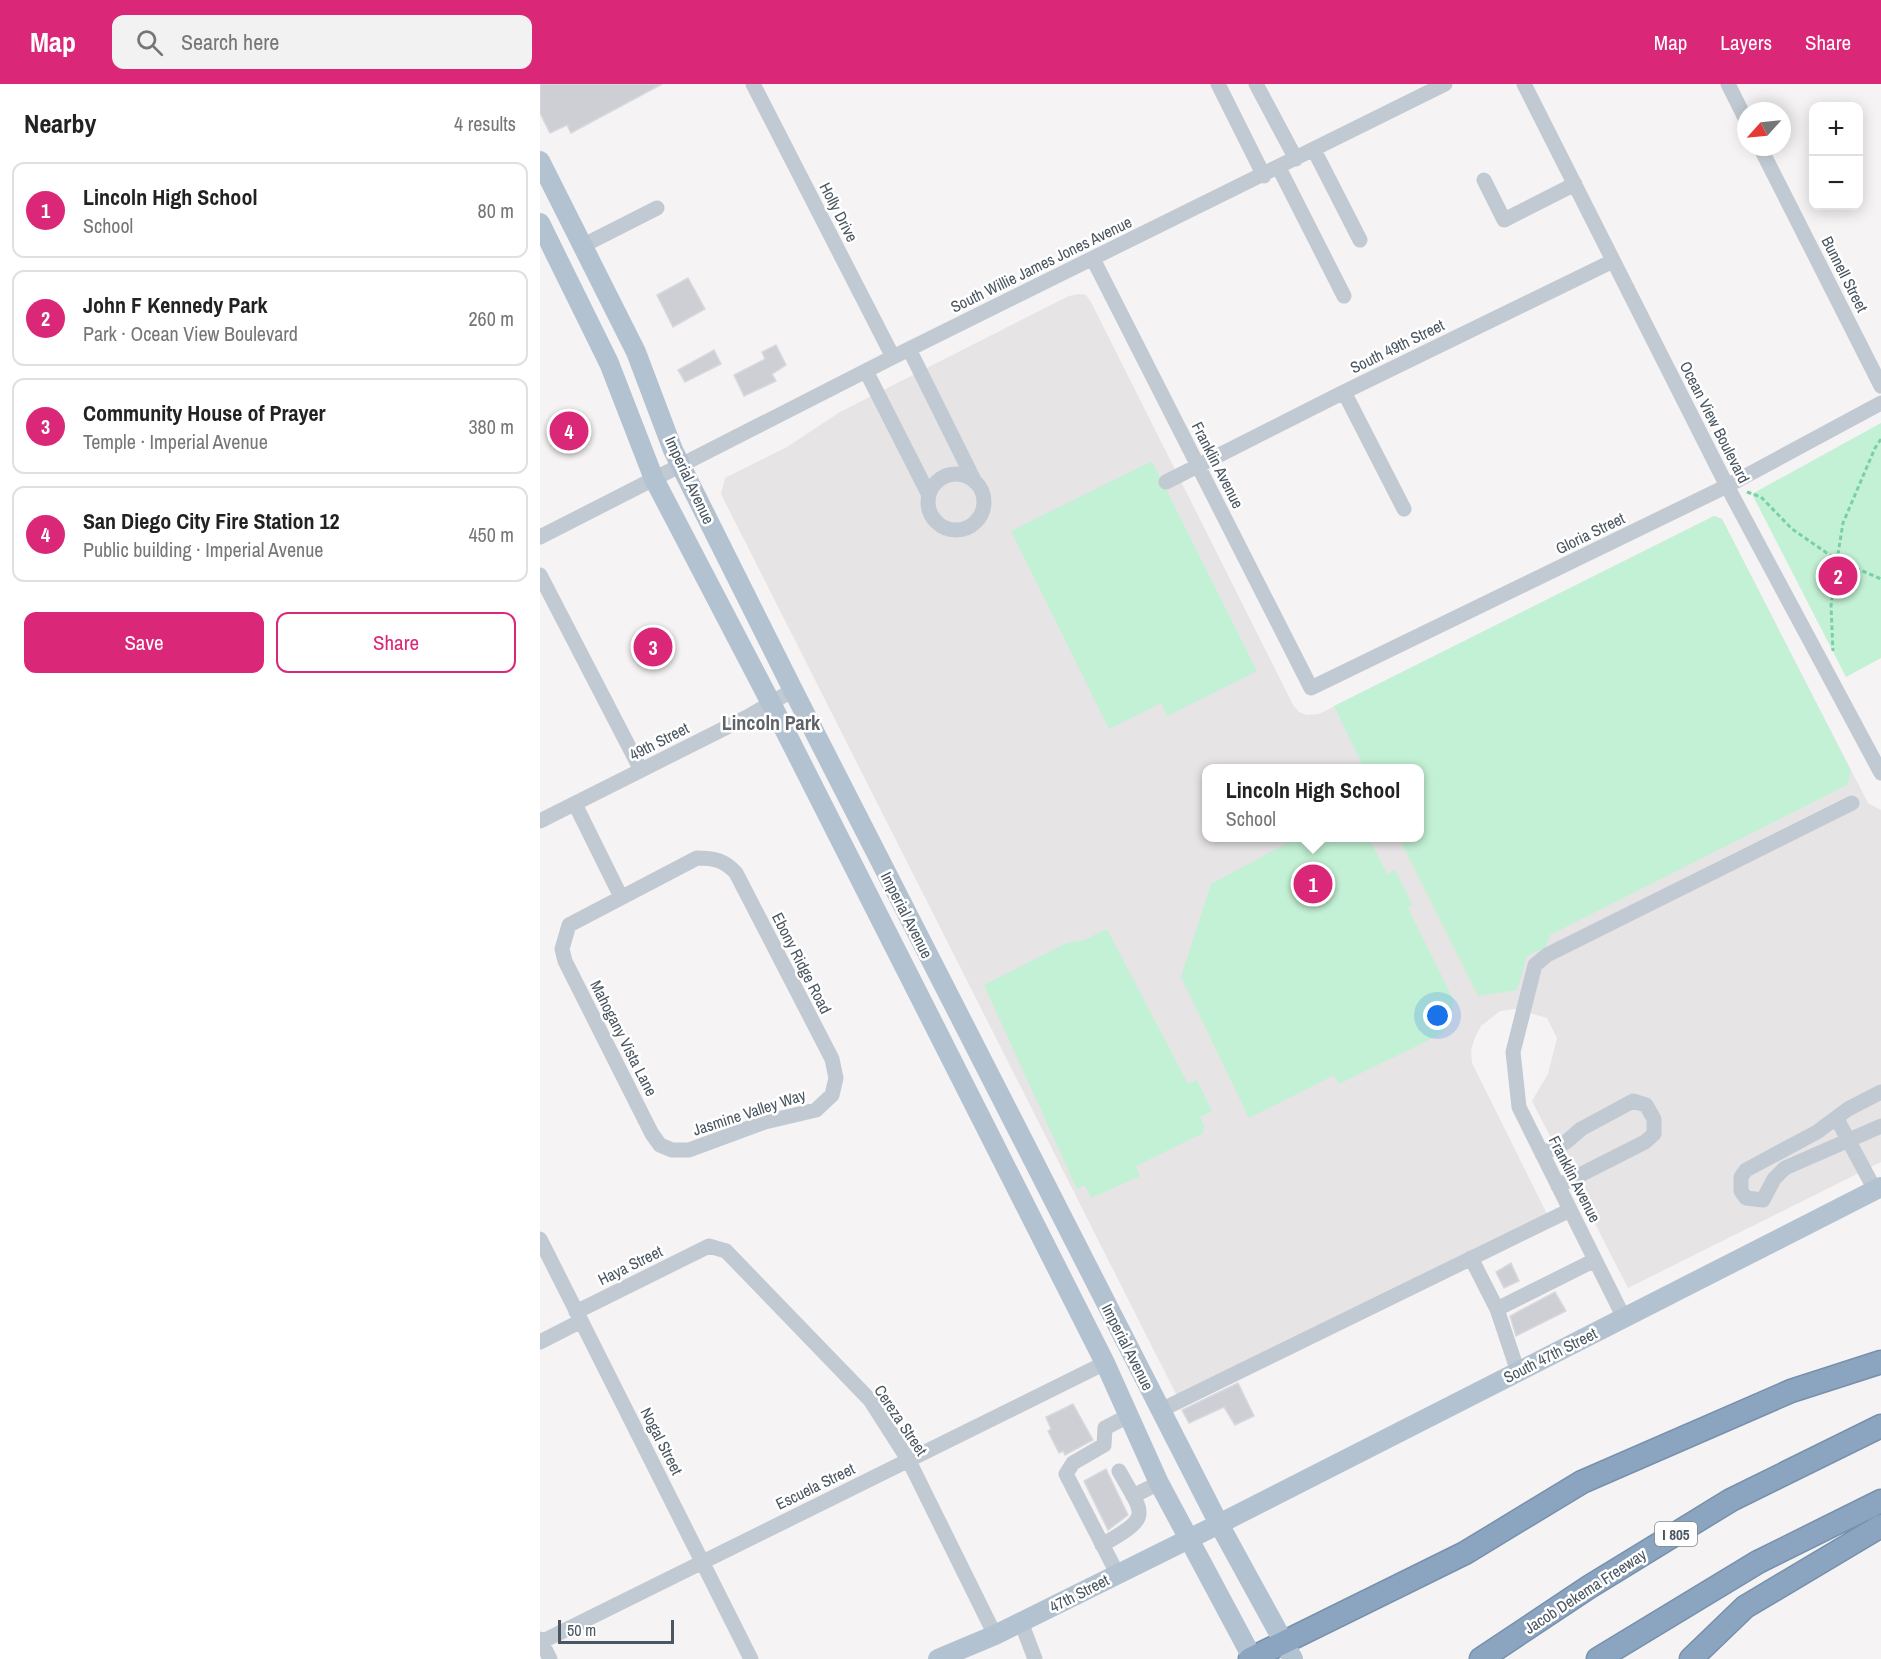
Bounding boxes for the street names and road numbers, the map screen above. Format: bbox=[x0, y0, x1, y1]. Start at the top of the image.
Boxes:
street label: Holly Drive bbox=[815, 178, 863, 246]
street label: South Willie James Jones Avenue bbox=[947, 211, 1135, 317]
street label: Bunnell Street bbox=[1816, 232, 1874, 316]
street label: South 49th Street bbox=[1346, 314, 1448, 378]
street label: Ocean View Boulevard bbox=[1675, 357, 1755, 487]
street label: Franklin Avenue bbox=[1187, 418, 1249, 512]
street label: Imperial Avenue bbox=[660, 432, 720, 528]
street label: Gloria Street bbox=[1552, 507, 1629, 559]
street label: 49th Street bbox=[625, 716, 693, 765]
street label: Imperial Avenue bbox=[876, 868, 938, 962]
street label: Ebony Ridge Road bbox=[767, 909, 837, 1017]
street label: Mahogany Vista Lane bbox=[585, 976, 663, 1100]
street label: Jasmine Valley Way bbox=[690, 1083, 809, 1141]
street label: Franklin Avenue bbox=[1544, 1132, 1606, 1226]
street label: Haya Street bbox=[594, 1240, 666, 1290]
street label: Imperial Avenue bbox=[1097, 1300, 1159, 1394]
street label: South 47th Street bbox=[1500, 1322, 1601, 1388]
street label: Cereza Street bbox=[869, 1380, 933, 1460]
street label: Nogal Street bbox=[636, 1404, 689, 1479]
street label: Escuela Street bbox=[772, 1457, 858, 1515]
road number: I 805 bbox=[1655, 1522, 1697, 1546]
street label: Jacob Dekema Freeway bbox=[1520, 1543, 1651, 1639]
street label: 47th Street bbox=[1045, 1568, 1113, 1617]

